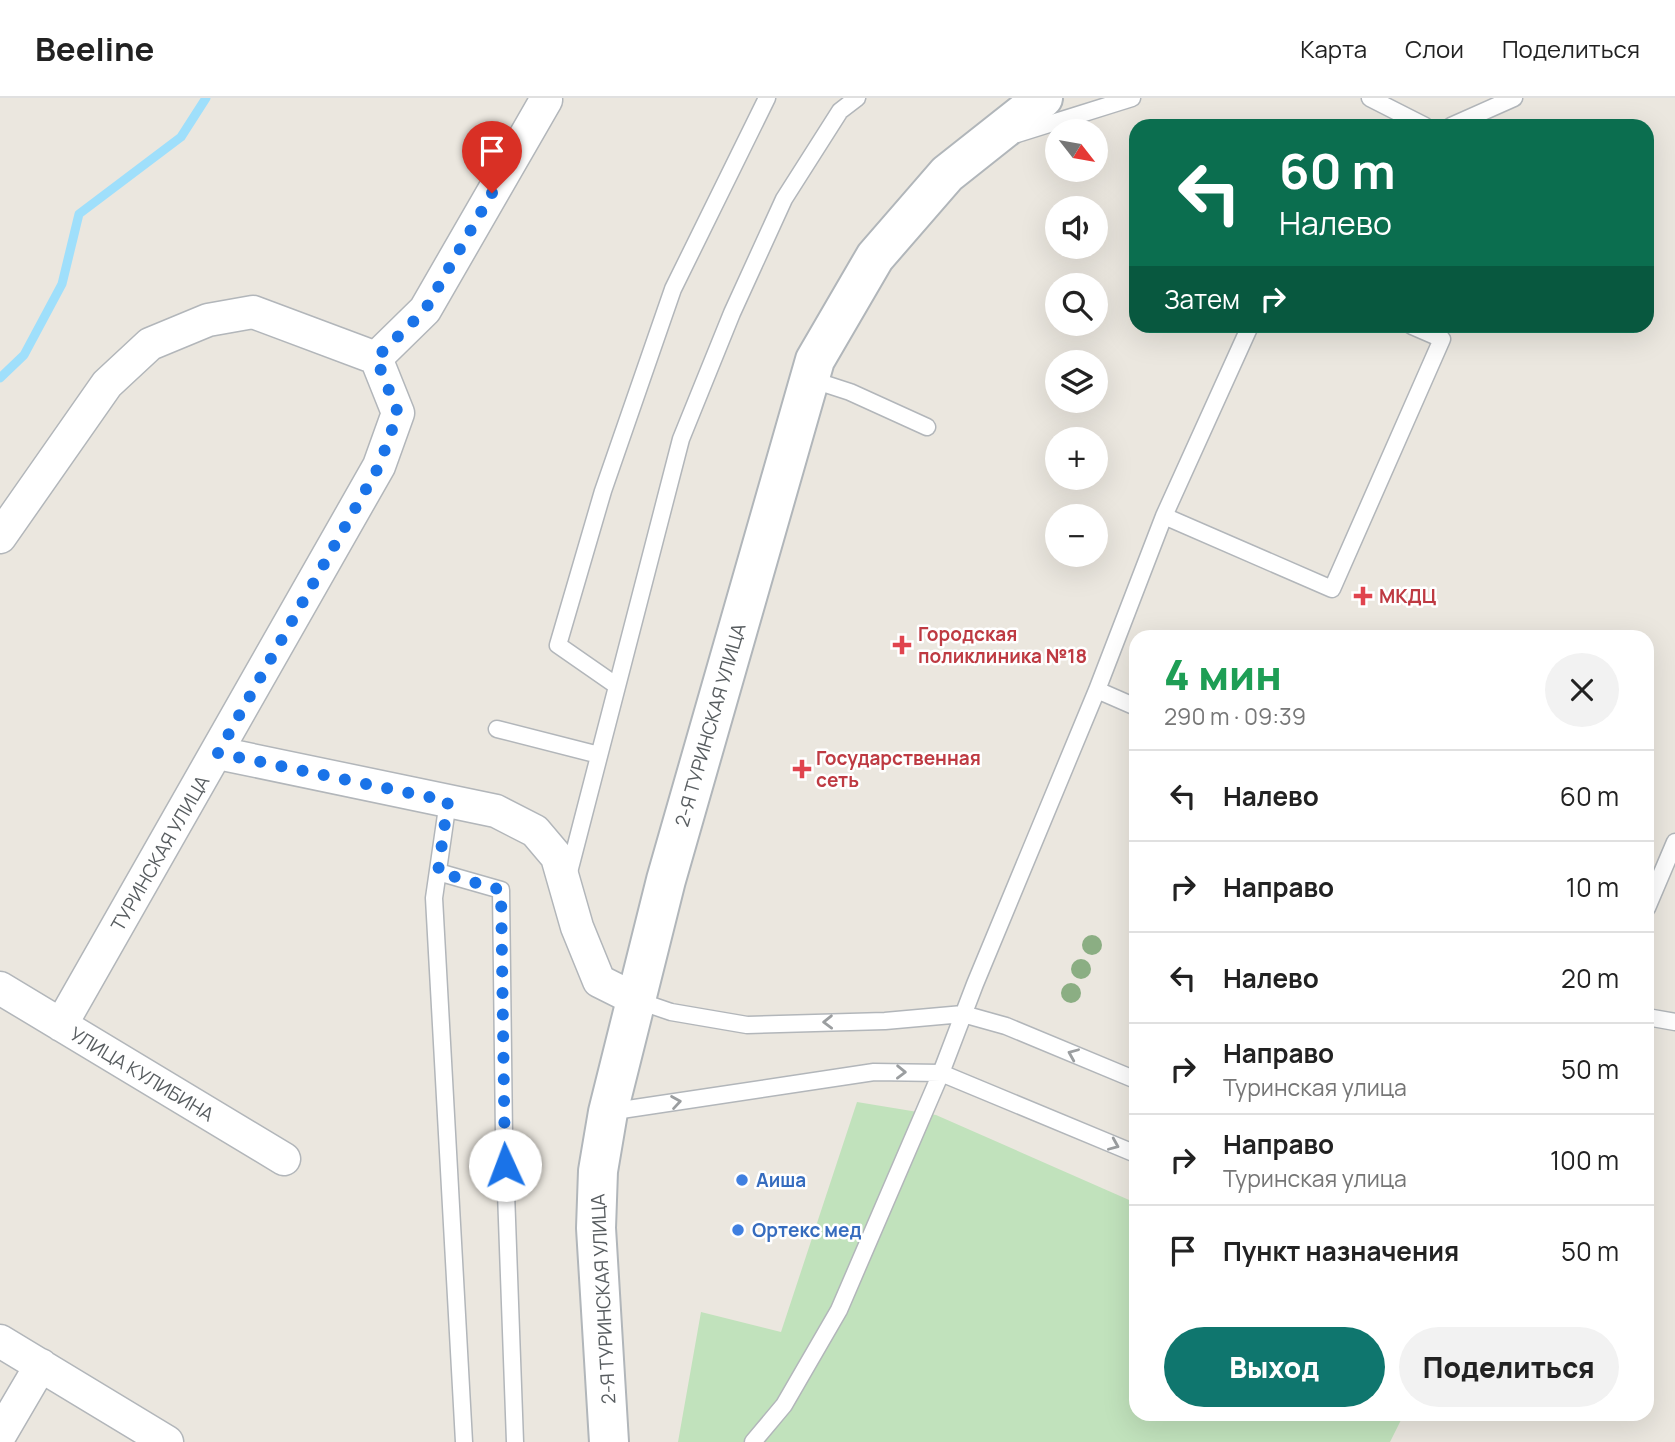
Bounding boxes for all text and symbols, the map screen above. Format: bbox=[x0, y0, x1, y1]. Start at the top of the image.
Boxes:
text: Beeline bbox=[35, 26, 154, 71]
text: Карта bbox=[1300, 32, 1367, 65]
text: Слои bbox=[1405, 32, 1464, 65]
text: Поделиться bbox=[1502, 32, 1640, 65]
north arrow bbox=[1045, 119, 1108, 182]
map controls bbox=[1045, 119, 1108, 567]
pin bbox=[462, 121, 522, 193]
icon: arrive bbox=[473, 132, 511, 170]
text: 60 m bbox=[1279, 137, 1396, 204]
icon: left bbox=[1164, 147, 1255, 238]
button: sound bbox=[1045, 196, 1108, 259]
text: Налево bbox=[1279, 201, 1392, 245]
button: search bbox=[1045, 273, 1108, 336]
icon: right bbox=[1254, 280, 1292, 318]
text: Затем bbox=[1164, 281, 1240, 317]
button: layers bbox=[1045, 350, 1108, 413]
button: + bbox=[1045, 427, 1108, 490]
button: − bbox=[1045, 504, 1108, 567]
place label: МКДЦ bbox=[1379, 583, 1437, 609]
marker: МКДЦ bbox=[1353, 586, 1373, 606]
street label: 2-Я ТУРИНСКАЯ УЛИЦА bbox=[669, 620, 751, 830]
place label: Городская поликлиника №18 bbox=[918, 621, 1087, 669]
marker: Городская поликлиника №18 bbox=[892, 635, 912, 655]
text: 4 мин bbox=[1164, 645, 1282, 703]
button: close bbox=[1545, 653, 1619, 727]
text: 290 m · 09:39 bbox=[1164, 700, 1306, 732]
place label: Государственная сеть bbox=[816, 745, 981, 793]
marker: Государственная сеть bbox=[794, 761, 810, 777]
street label: ТУРИНСКАЯ УЛИЦА bbox=[105, 770, 215, 936]
icon: left bbox=[1164, 777, 1202, 815]
text: Налево bbox=[1223, 778, 1319, 814]
text: 60 m bbox=[1560, 778, 1619, 814]
icon: right bbox=[1164, 868, 1202, 906]
text: Направо bbox=[1223, 869, 1334, 905]
text: 10 m bbox=[1566, 869, 1619, 905]
icon: left bbox=[1164, 959, 1202, 997]
text: Налево bbox=[1223, 960, 1319, 996]
text: 20 m bbox=[1561, 960, 1619, 996]
one-way arrow bbox=[823, 1015, 834, 1030]
street label: УЛИЦА КУЛИБИНА bbox=[65, 1021, 219, 1127]
text: Направо bbox=[1223, 1035, 1334, 1071]
one-way arrow bbox=[1067, 1048, 1079, 1062]
icon: right bbox=[1164, 1050, 1202, 1088]
text: 50 m bbox=[1561, 1051, 1619, 1087]
one-way arrow bbox=[896, 1064, 907, 1080]
text: Туринская улица bbox=[1223, 1071, 1407, 1103]
one-way arrow bbox=[670, 1095, 682, 1110]
text: Направо bbox=[1223, 1126, 1334, 1162]
position arrow bbox=[468, 1128, 542, 1202]
one-way arrow bbox=[1107, 1137, 1120, 1151]
icon: right bbox=[1164, 1141, 1202, 1179]
text: 100 m bbox=[1550, 1142, 1619, 1178]
text: Туринская улица bbox=[1223, 1162, 1407, 1194]
place label: Аиша bbox=[756, 1167, 806, 1193]
marker: Аиша bbox=[734, 1172, 750, 1188]
street label: 2-Я ТУРИНСКАЯ УЛИЦА bbox=[585, 1193, 621, 1405]
place label: Ортекс мед bbox=[752, 1217, 861, 1243]
marker: Ортекс мед bbox=[730, 1222, 746, 1238]
icon: arrive bbox=[1164, 1232, 1202, 1270]
text: Пункт назначения bbox=[1223, 1233, 1459, 1269]
text: 50 m bbox=[1561, 1233, 1619, 1269]
button: Выход bbox=[1164, 1327, 1385, 1407]
button: Поделиться bbox=[1399, 1327, 1619, 1407]

